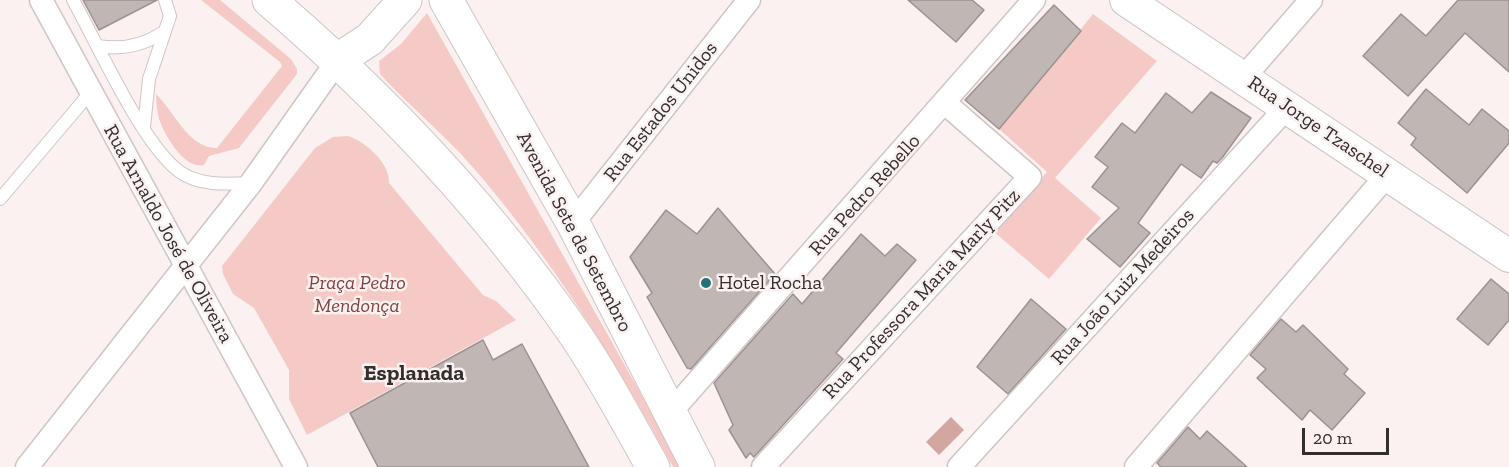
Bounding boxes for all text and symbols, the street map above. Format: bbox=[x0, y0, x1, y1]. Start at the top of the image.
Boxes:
street label: Rua Estados Unidos bbox=[599, 37, 723, 187]
street label: Rua Jorge Tzaschel bbox=[1243, 71, 1393, 183]
street label: Rua Arnaldo José de Oliveira bbox=[98, 121, 238, 347]
street label: Avenida Sete de Setembro bbox=[511, 128, 637, 336]
street label: Rua Pedro Rebello bbox=[804, 129, 926, 261]
street label: Rua Professora Maria Marly Pitz bbox=[818, 184, 1026, 404]
street label: Rua João Luiz Medeiros bbox=[1046, 204, 1200, 370]
park label: Praça Pedro Mendonça bbox=[308, 271, 406, 318]
place label: Hotel Rocha bbox=[718, 271, 822, 295]
marker: Hotel Rocha bbox=[699, 276, 713, 290]
district label: Esplanada bbox=[364, 361, 464, 387]
scale bar bbox=[1305, 416, 1392, 454]
text: 20 m bbox=[1313, 427, 1352, 449]

